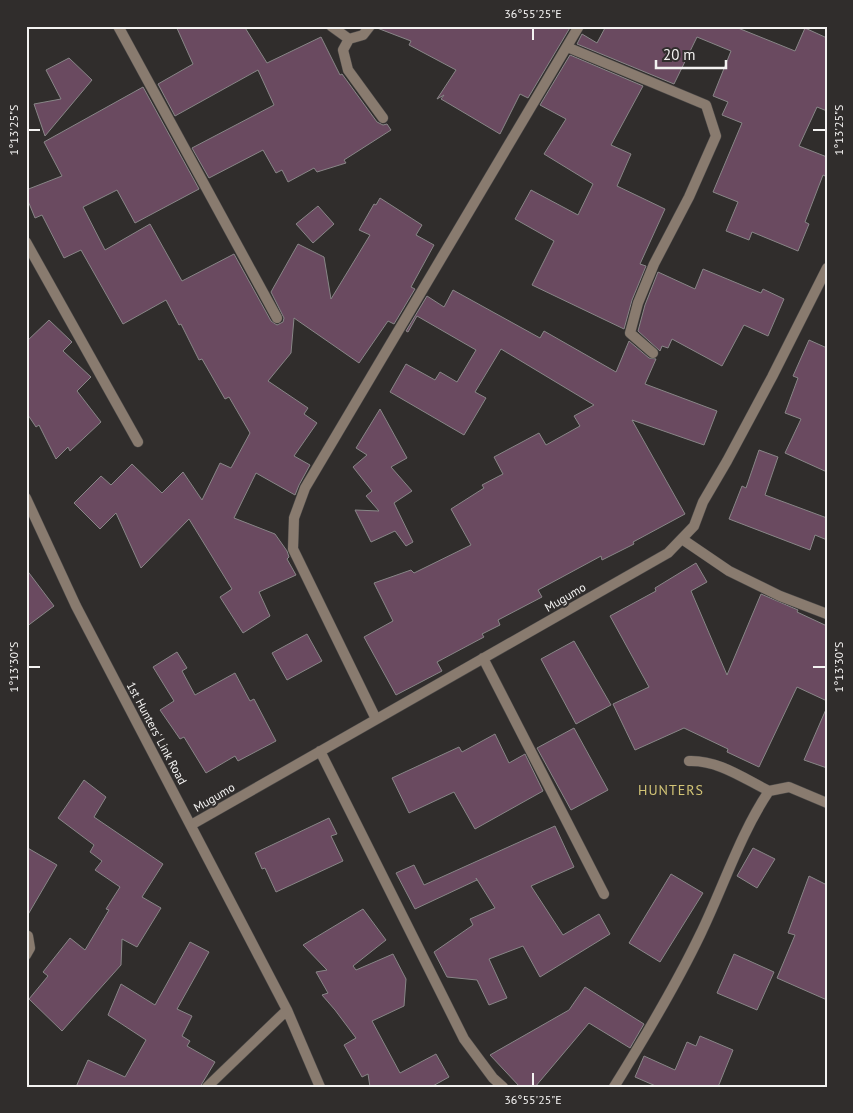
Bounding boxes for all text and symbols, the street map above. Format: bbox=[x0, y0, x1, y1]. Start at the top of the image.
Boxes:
text: 36°55'25"E bbox=[504, 6, 562, 21]
scale bar bbox=[656, 38, 726, 70]
text: 20 m bbox=[663, 45, 696, 64]
text: 1°13'25"S bbox=[6, 105, 21, 155]
text: 1°13'25"S bbox=[831, 105, 846, 155]
street label: Mugumo bbox=[542, 579, 588, 615]
text: 1°13'30"S bbox=[6, 642, 21, 692]
text: 1°13'30"S bbox=[831, 642, 846, 692]
street label: 1st Hunters' Link Road bbox=[124, 679, 190, 787]
street label: Mugumo bbox=[191, 779, 237, 815]
district label: HUNTERS bbox=[638, 781, 704, 799]
text: 36°55'25"E bbox=[504, 1092, 562, 1107]

